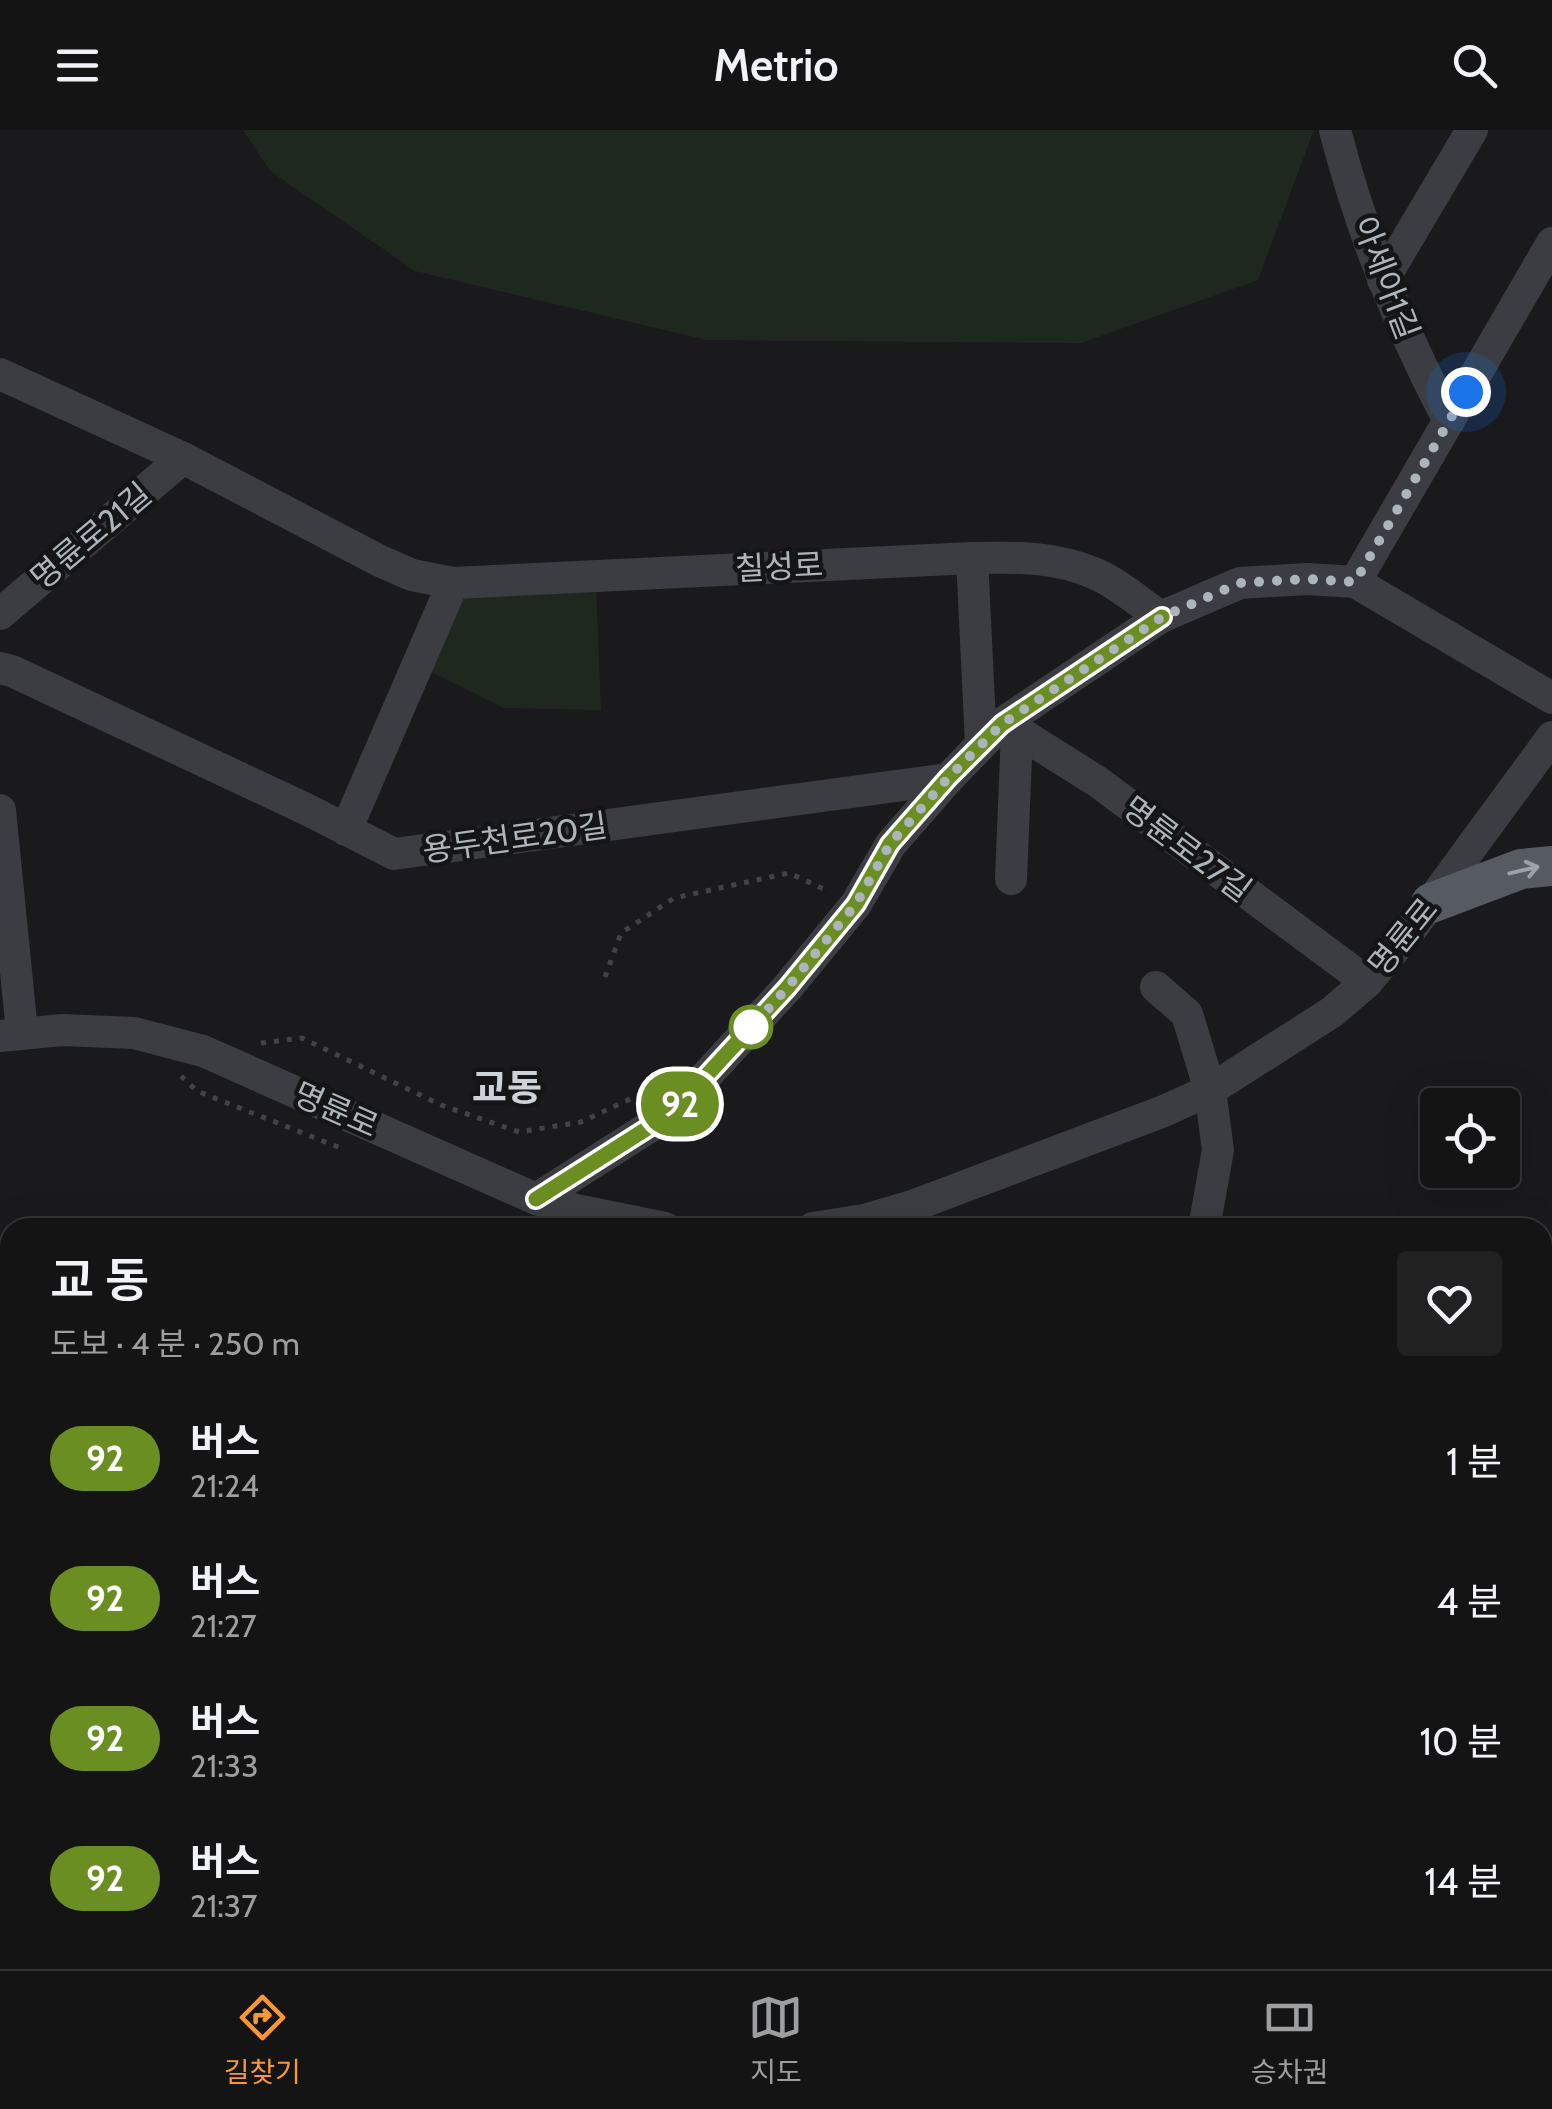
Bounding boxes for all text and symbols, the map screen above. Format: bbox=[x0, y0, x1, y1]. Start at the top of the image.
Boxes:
icon: menu bbox=[50, 38, 105, 93]
text: Metrio bbox=[713, 38, 839, 92]
icon: search bbox=[1447, 38, 1502, 93]
street label: 아세아1길 bbox=[1345, 211, 1428, 345]
your location bbox=[1441, 367, 1491, 417]
street label: 명륜로21길 bbox=[23, 474, 159, 597]
street label: 칠성로 bbox=[734, 545, 824, 588]
street label: 명륜로27길 bbox=[1115, 788, 1259, 909]
street label: 용두천로20길 bbox=[420, 805, 610, 870]
one-way arrow bbox=[1507, 860, 1539, 879]
street label: 명륜로 bbox=[1360, 890, 1446, 983]
unlabelled marker bbox=[730, 1006, 772, 1048]
district label: 교동 bbox=[472, 1064, 542, 1111]
line badge: 92 bbox=[635, 1072, 725, 1136]
street label: 명륜로 bbox=[288, 1074, 384, 1145]
text: 92 bbox=[661, 1083, 699, 1126]
map controls bbox=[1420, 1088, 1520, 1188]
button: locate bbox=[1420, 1088, 1520, 1188]
text: 교 동 bbox=[50, 1251, 149, 1309]
button: heart bbox=[1397, 1251, 1502, 1356]
text: 도보 · 4 분 · 250 m bbox=[50, 1324, 300, 1363]
text: 버스 bbox=[190, 1418, 260, 1465]
text: 92 bbox=[86, 1437, 124, 1480]
text: 1 분 bbox=[1446, 1438, 1502, 1485]
text: 21:24 bbox=[190, 1466, 259, 1505]
text: 버스 bbox=[190, 1558, 260, 1605]
text: 92 bbox=[86, 1577, 124, 1620]
text: 4 분 bbox=[1437, 1578, 1502, 1625]
text: 21:27 bbox=[190, 1606, 257, 1645]
text: 버스 bbox=[190, 1698, 260, 1745]
text: 92 bbox=[86, 1717, 124, 1760]
text: 10 분 bbox=[1420, 1718, 1502, 1765]
text: 21:33 bbox=[190, 1746, 258, 1785]
text: 버스 bbox=[190, 1838, 260, 1885]
text: 92 bbox=[86, 1857, 124, 1900]
text: 14 분 bbox=[1424, 1858, 1502, 1905]
text: 21:37 bbox=[190, 1886, 257, 1925]
tab: 길찾기 bbox=[224, 1990, 301, 2090]
tab: 지도 bbox=[748, 1990, 803, 2090]
tab: 승차권 bbox=[1251, 1990, 1328, 2090]

